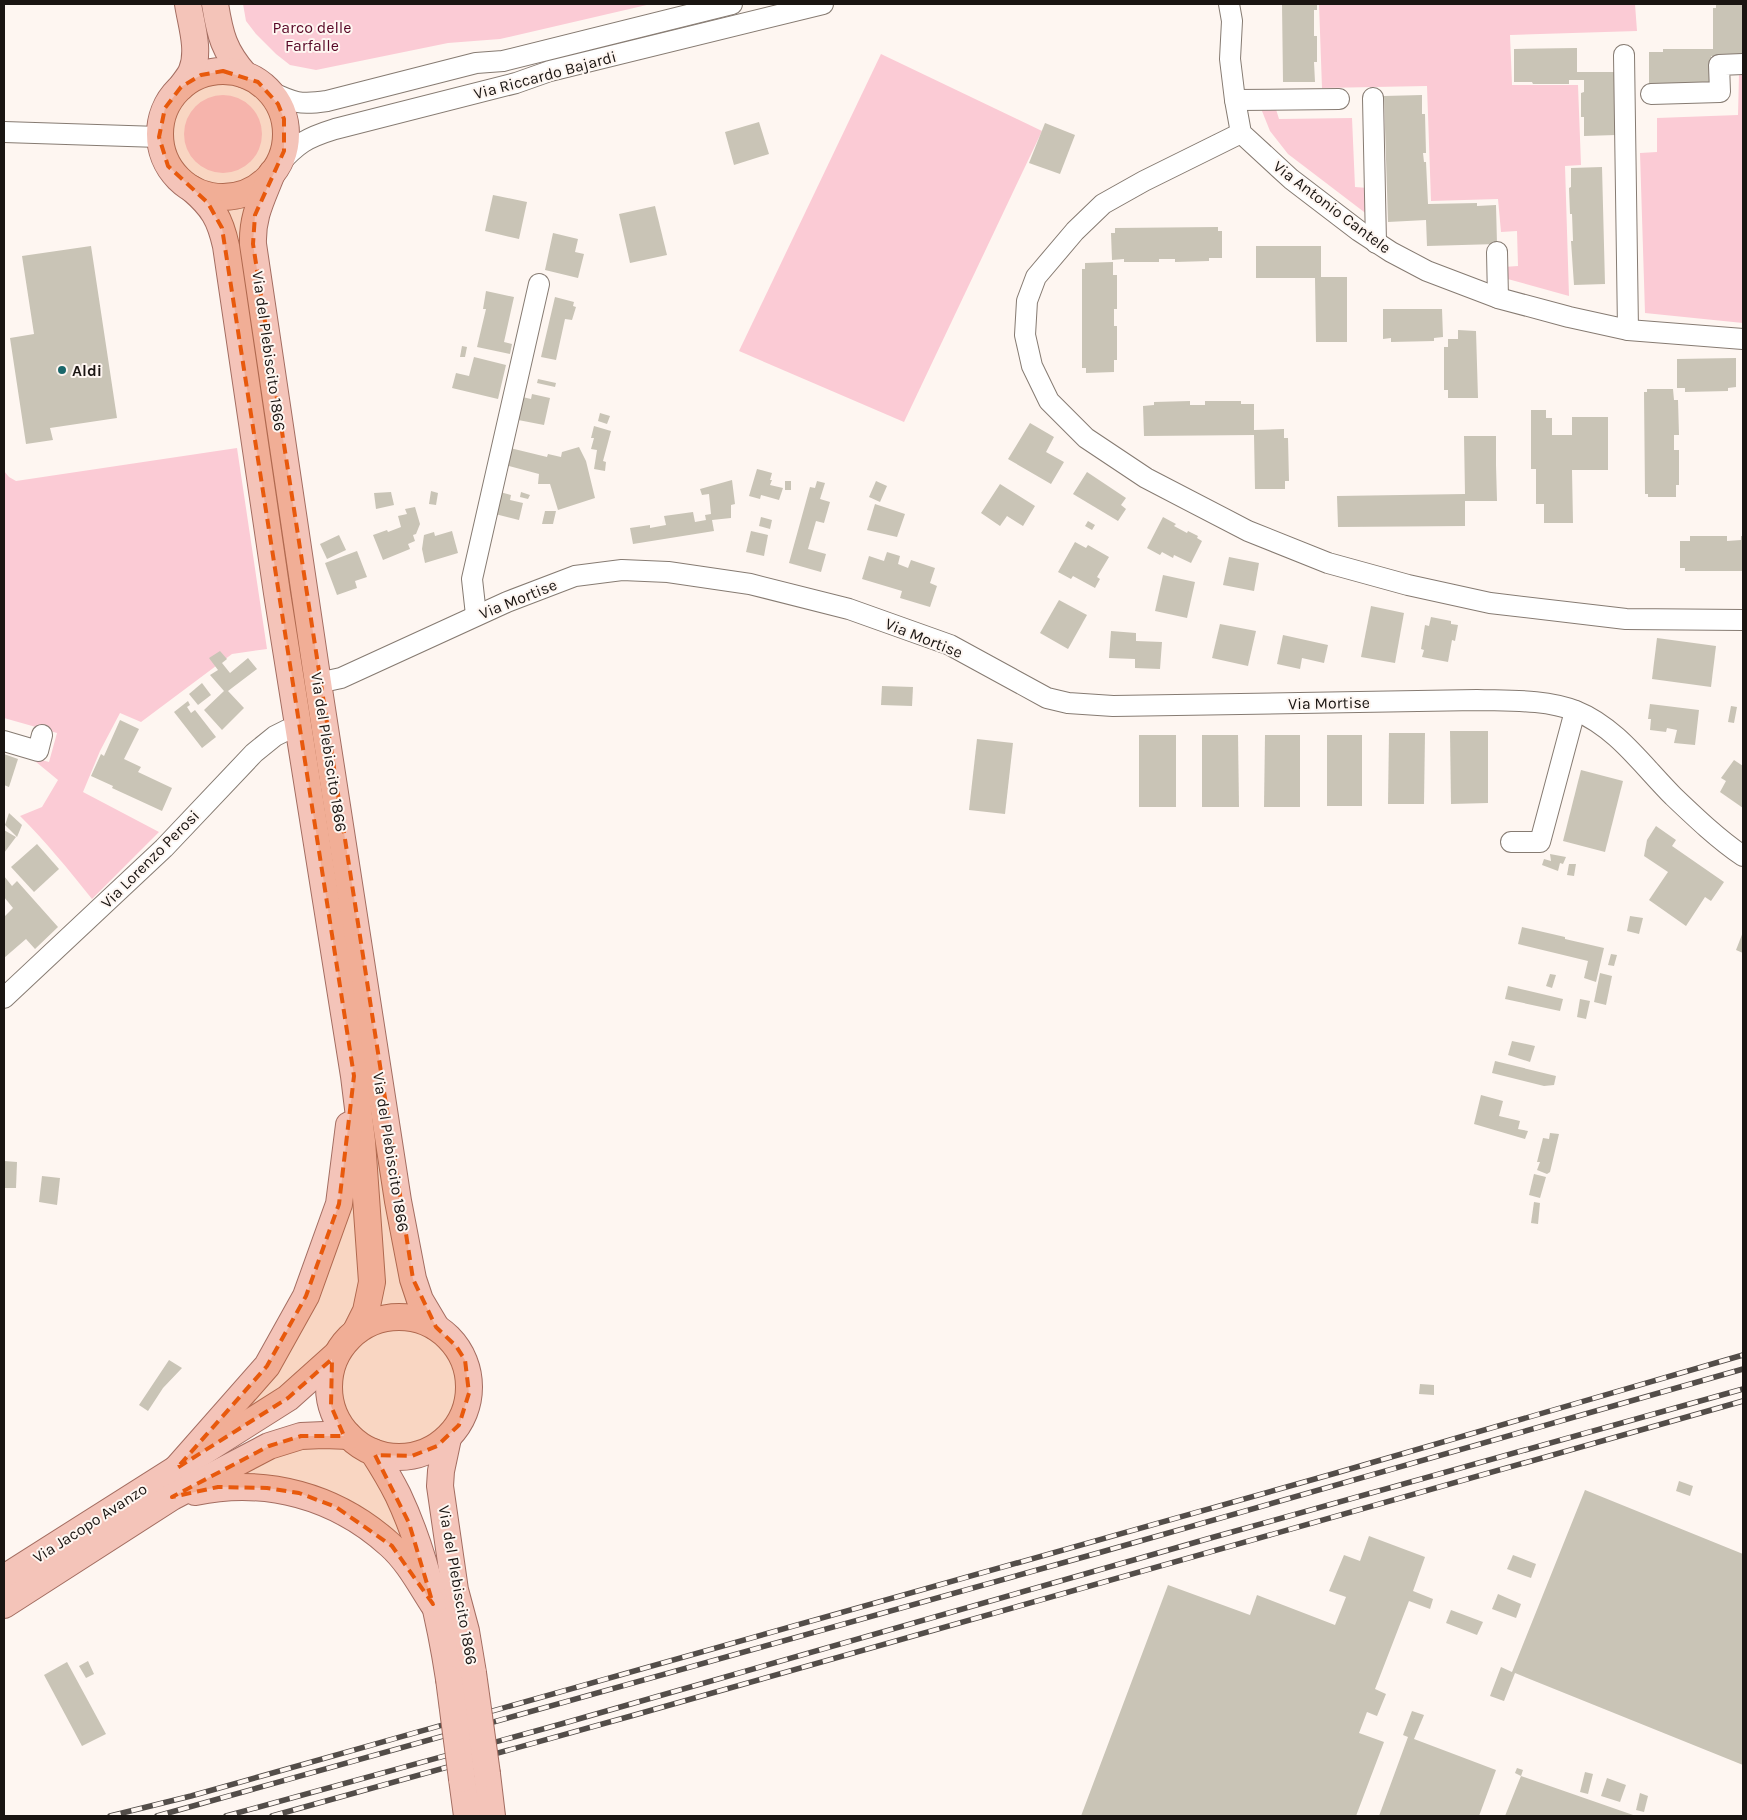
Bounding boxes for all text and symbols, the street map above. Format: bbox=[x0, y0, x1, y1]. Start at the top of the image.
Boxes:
park label: Parco delle Farfalle bbox=[272, 18, 352, 55]
street label: Via Riccardo Bajardi bbox=[472, 47, 618, 103]
street label: Via Antonio Cantele bbox=[1270, 157, 1394, 257]
street label: Via del Plebiscito 1866 bbox=[248, 270, 290, 432]
place label: Aldi bbox=[72, 361, 102, 380]
marker: Aldi bbox=[56, 364, 68, 376]
street label: Via Mortise bbox=[476, 575, 560, 623]
street label: Via Mortise bbox=[882, 614, 966, 662]
street label: Via del Plebiscito 1866 bbox=[307, 671, 351, 833]
street label: Via Mortise bbox=[1288, 693, 1370, 713]
street label: Via Lorenzo Perosi bbox=[97, 806, 203, 912]
street label: Via del Plebiscito 1866 bbox=[369, 1071, 413, 1233]
street label: Via Jacopo Avanzo bbox=[29, 1479, 151, 1567]
street label: Via del Plebiscito 1866 bbox=[435, 1504, 481, 1666]

